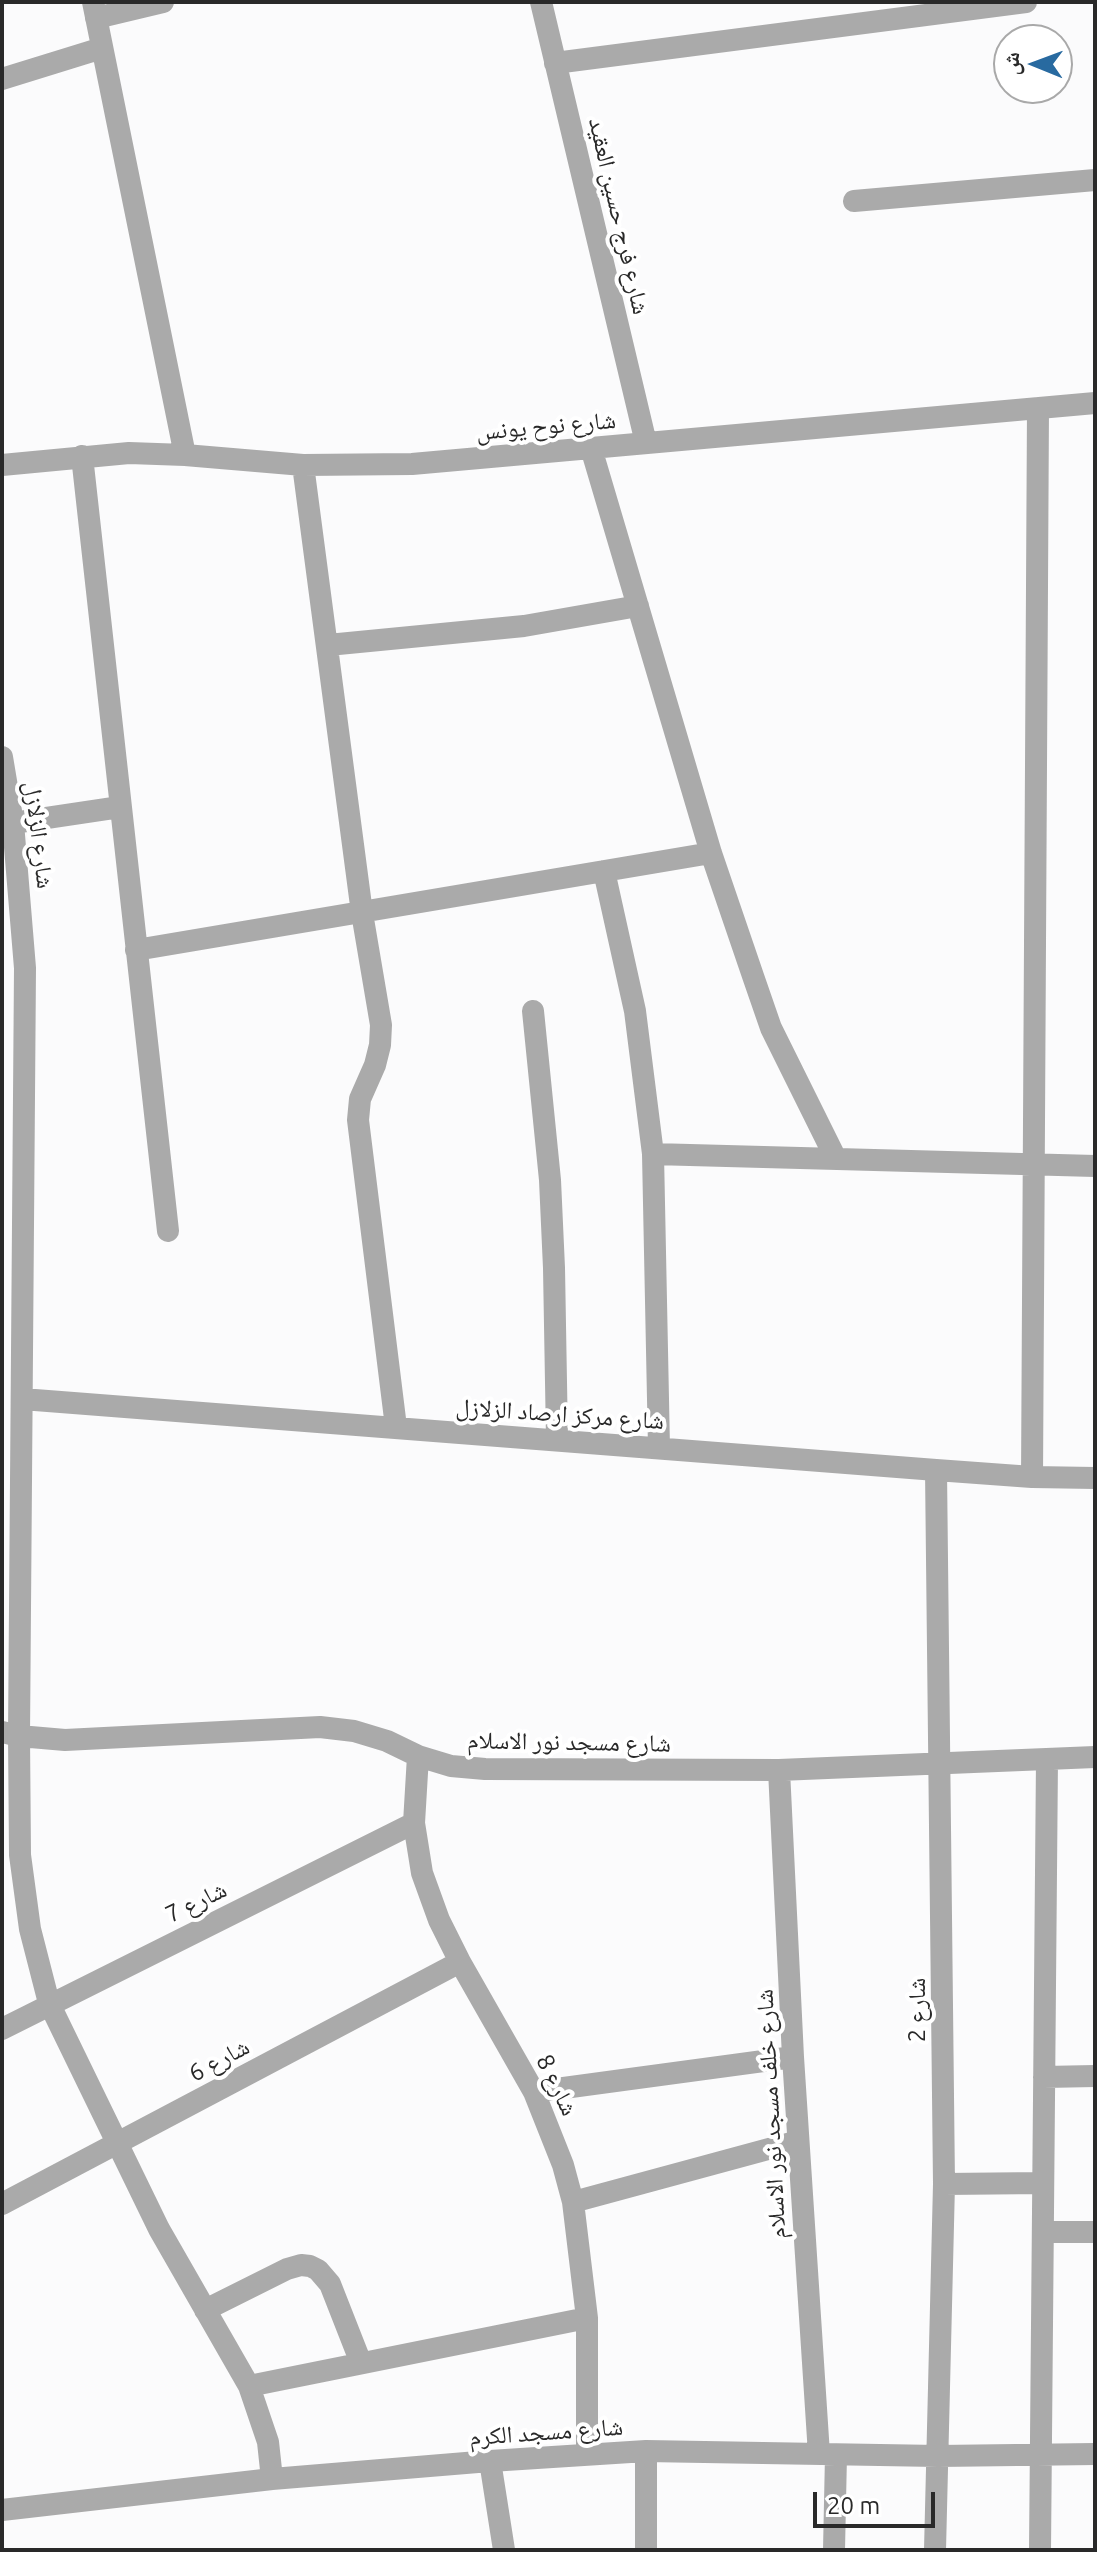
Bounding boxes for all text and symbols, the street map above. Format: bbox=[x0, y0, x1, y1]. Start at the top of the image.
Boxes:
north arrow bbox=[993, 24, 1073, 104]
text: ش bbox=[998, 52, 1023, 75]
street label: شارع فرج حسين العقيد bbox=[582, 115, 656, 317]
street label: شارع نوح يونس bbox=[475, 406, 617, 446]
street label: شارع الزلازل bbox=[18, 780, 60, 890]
street label: شارع مركز ارصاد الزلازل bbox=[455, 1392, 665, 1436]
street label: شارع مسجد نور الاسلام bbox=[467, 1726, 671, 1758]
street label: شارع 7 bbox=[161, 1875, 231, 1929]
street label: شارع 2 bbox=[903, 1978, 931, 2042]
street label: شارع خلف مسجد نور الاسلام bbox=[750, 1988, 792, 2240]
street label: شارع 6 bbox=[184, 2032, 254, 2088]
street label: شارع 8 bbox=[530, 2050, 584, 2120]
street label: شارع مسجد الكرم bbox=[468, 2412, 624, 2452]
scale bar bbox=[817, 2476, 939, 2526]
text: 20 m bbox=[827, 2492, 880, 2519]

